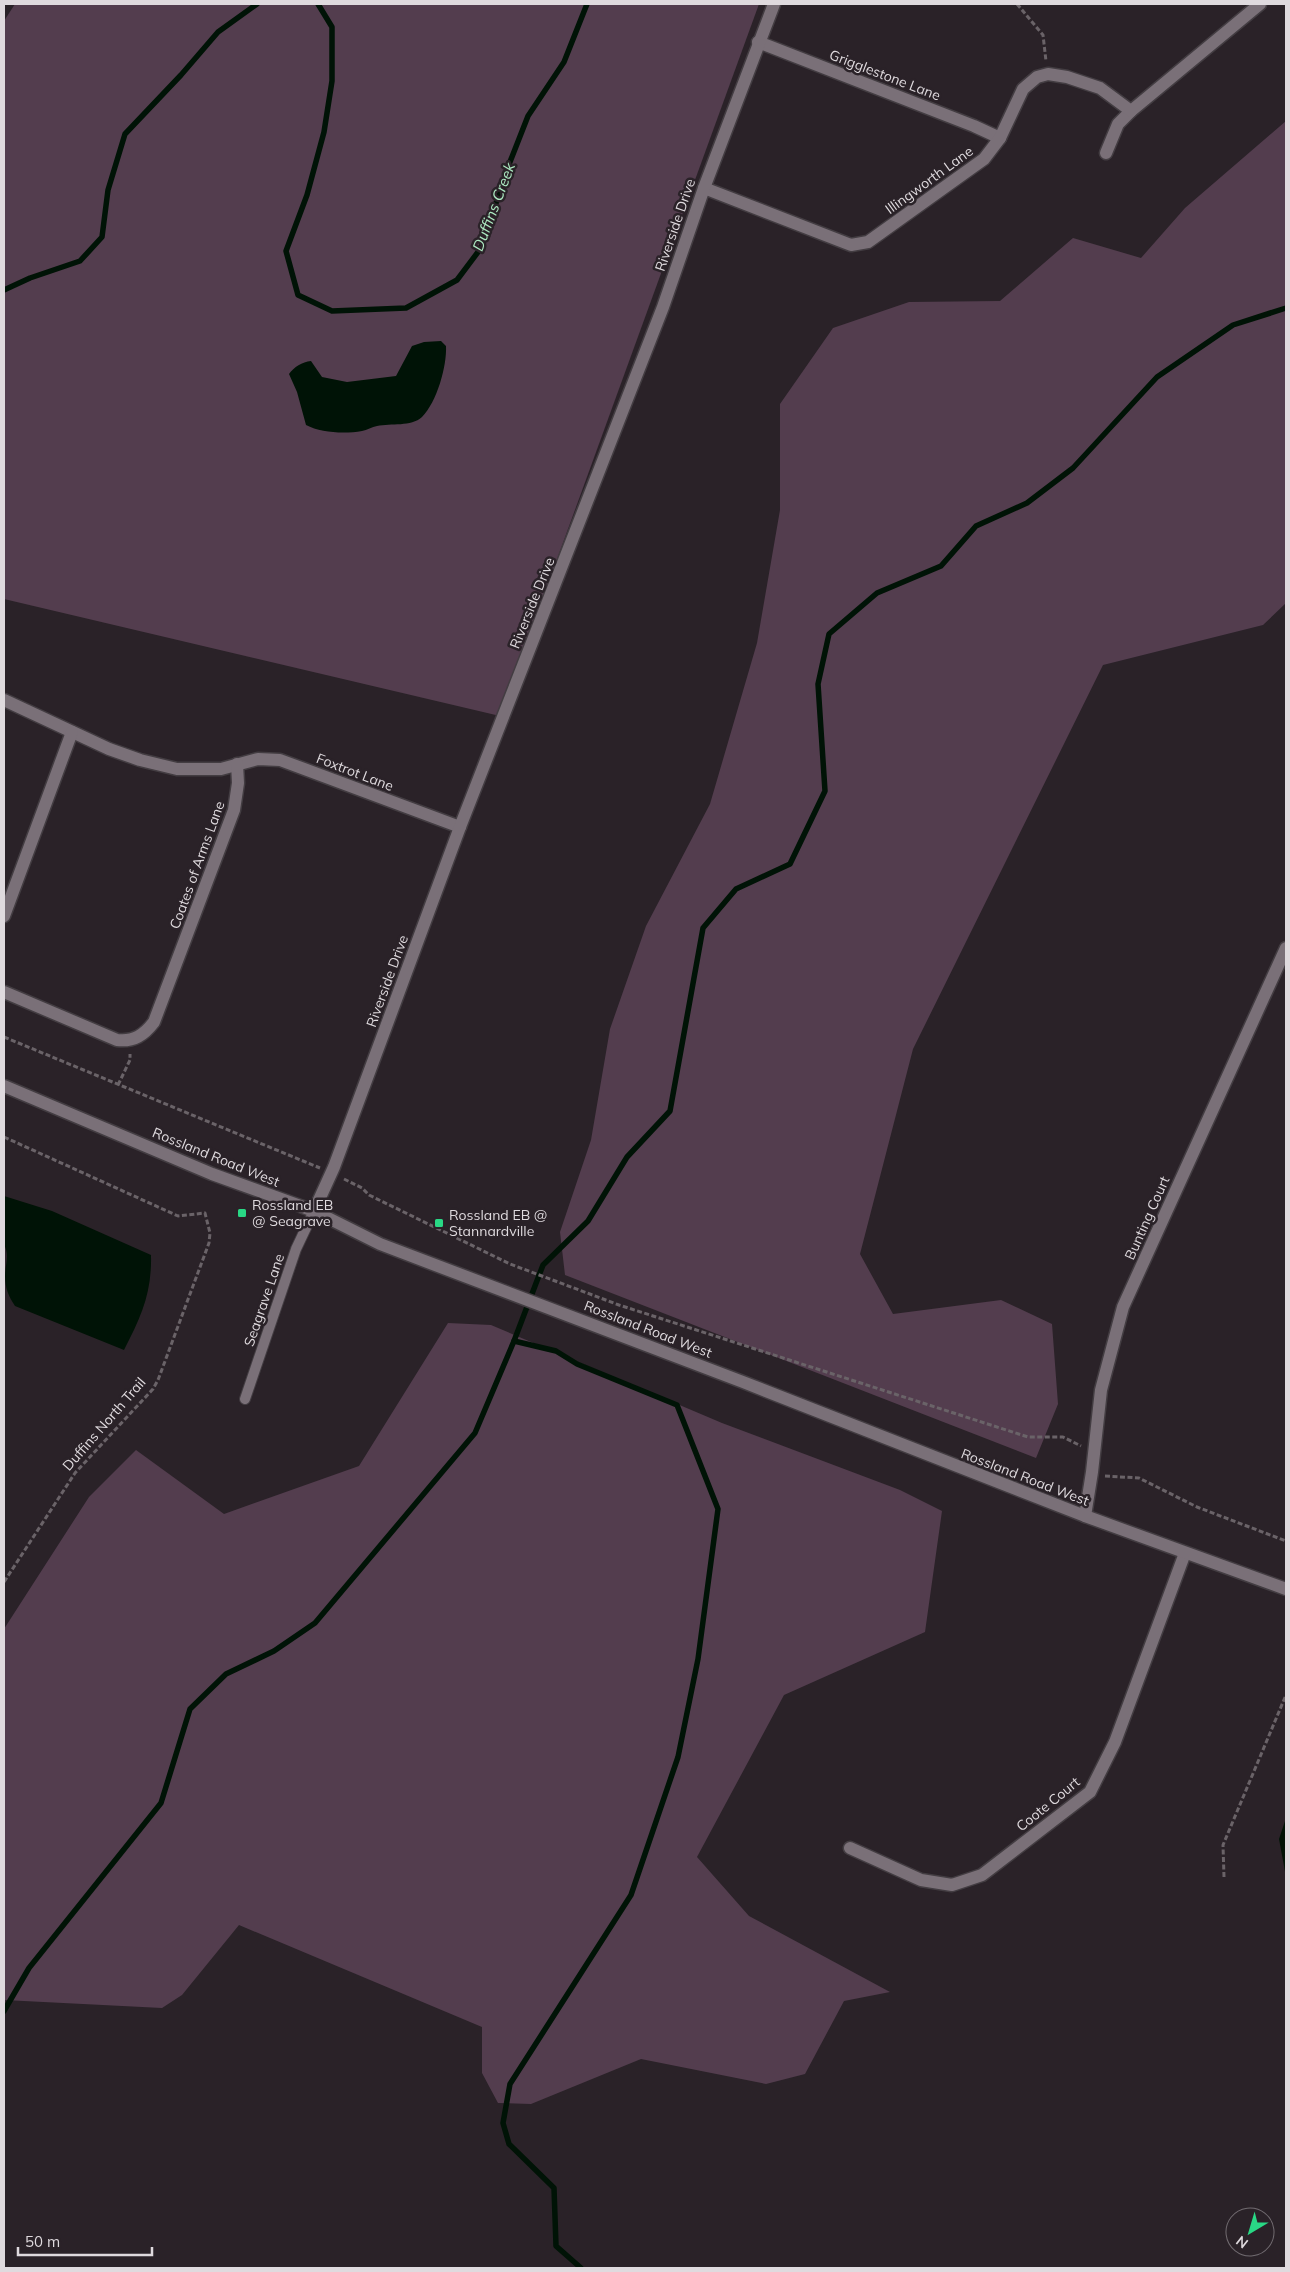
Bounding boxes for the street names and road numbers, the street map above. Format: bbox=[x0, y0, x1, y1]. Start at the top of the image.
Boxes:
street label: Grigglestone Lane bbox=[827, 46, 943, 104]
street label: Illingworth Lane bbox=[881, 142, 977, 218]
street label: Riverside Drive bbox=[651, 176, 699, 274]
street label: Riverside Drive bbox=[506, 555, 558, 651]
street label: Foxtrot Lane bbox=[314, 749, 396, 795]
street label: Coates of Arms Lane bbox=[165, 799, 229, 931]
street label: Riverside Drive bbox=[362, 932, 412, 1030]
street label: Rossland Road West bbox=[150, 1123, 282, 1191]
street label: Bunting Court bbox=[1121, 1173, 1174, 1263]
street label: Seagrave Lane bbox=[240, 1251, 288, 1349]
street label: Rossland Road West bbox=[582, 1296, 715, 1362]
street label: Duffins North Trail bbox=[58, 1374, 150, 1474]
street label: Rossland Road West bbox=[959, 1444, 1092, 1510]
street label: Coote Court bbox=[1013, 1773, 1084, 1835]

